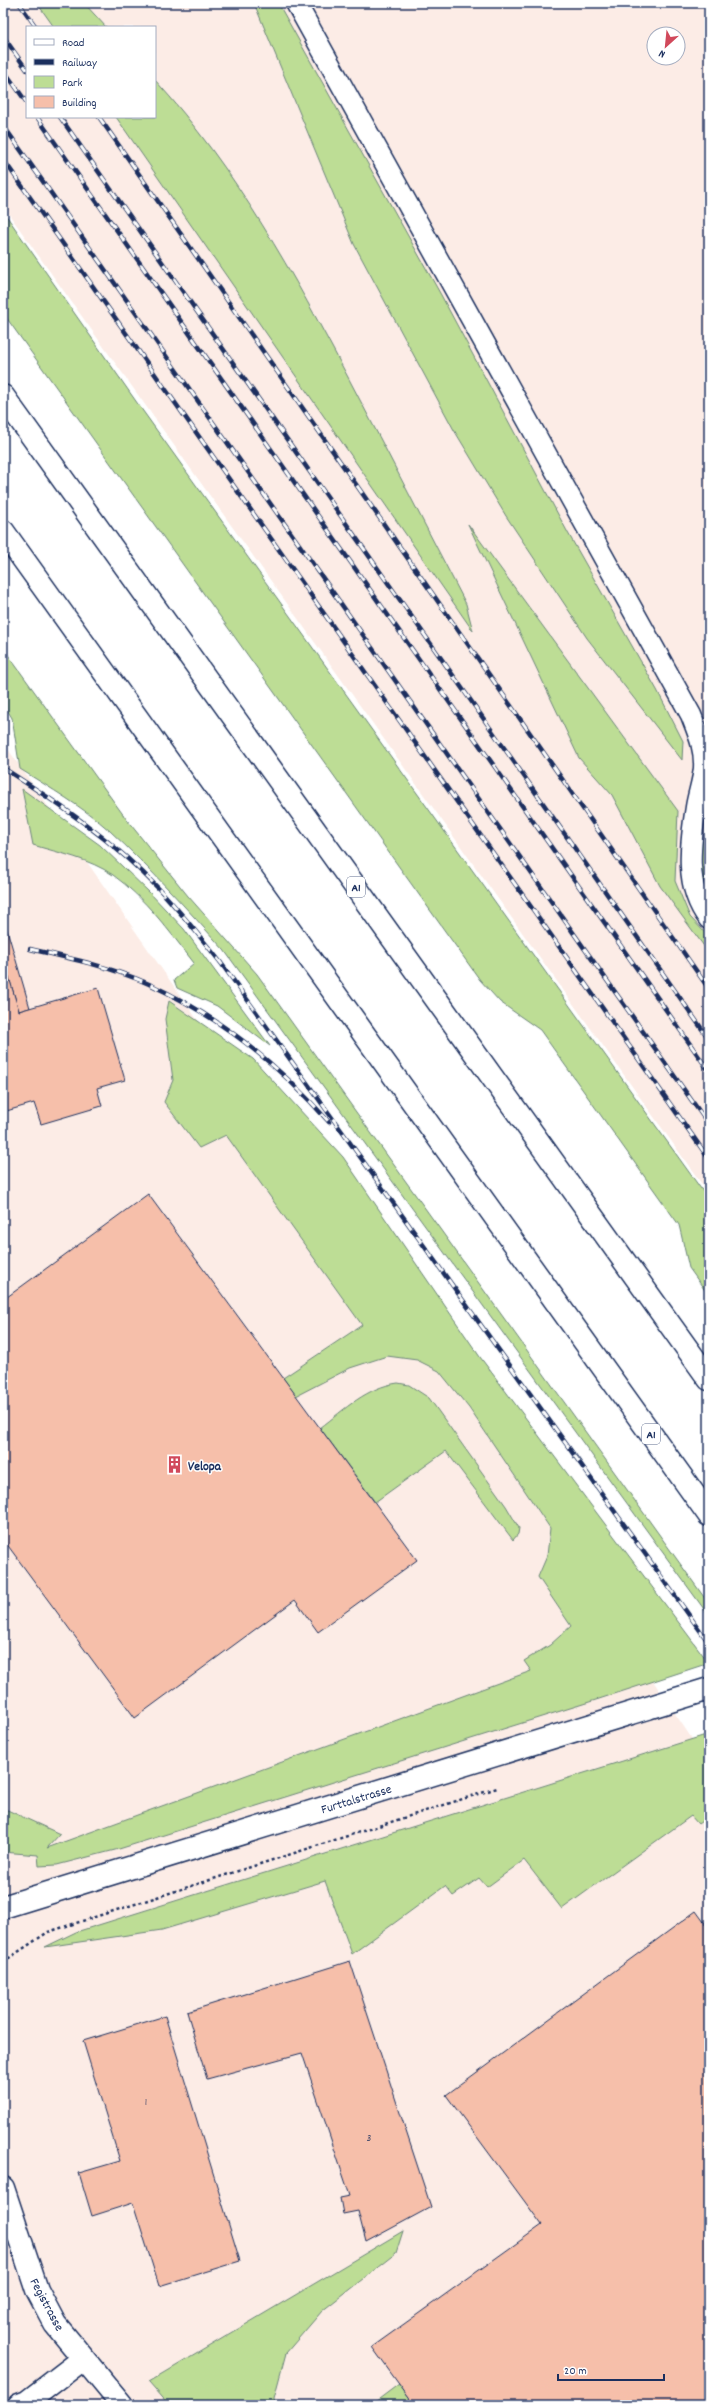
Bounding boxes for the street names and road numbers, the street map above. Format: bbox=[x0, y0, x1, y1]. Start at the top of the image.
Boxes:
road number: A1 bbox=[347, 877, 365, 897]
road number: A1 bbox=[642, 1424, 660, 1444]
street label: Furttalstrasse bbox=[319, 1781, 395, 1820]
street label: Fegistrasse bbox=[24, 2275, 68, 2335]

